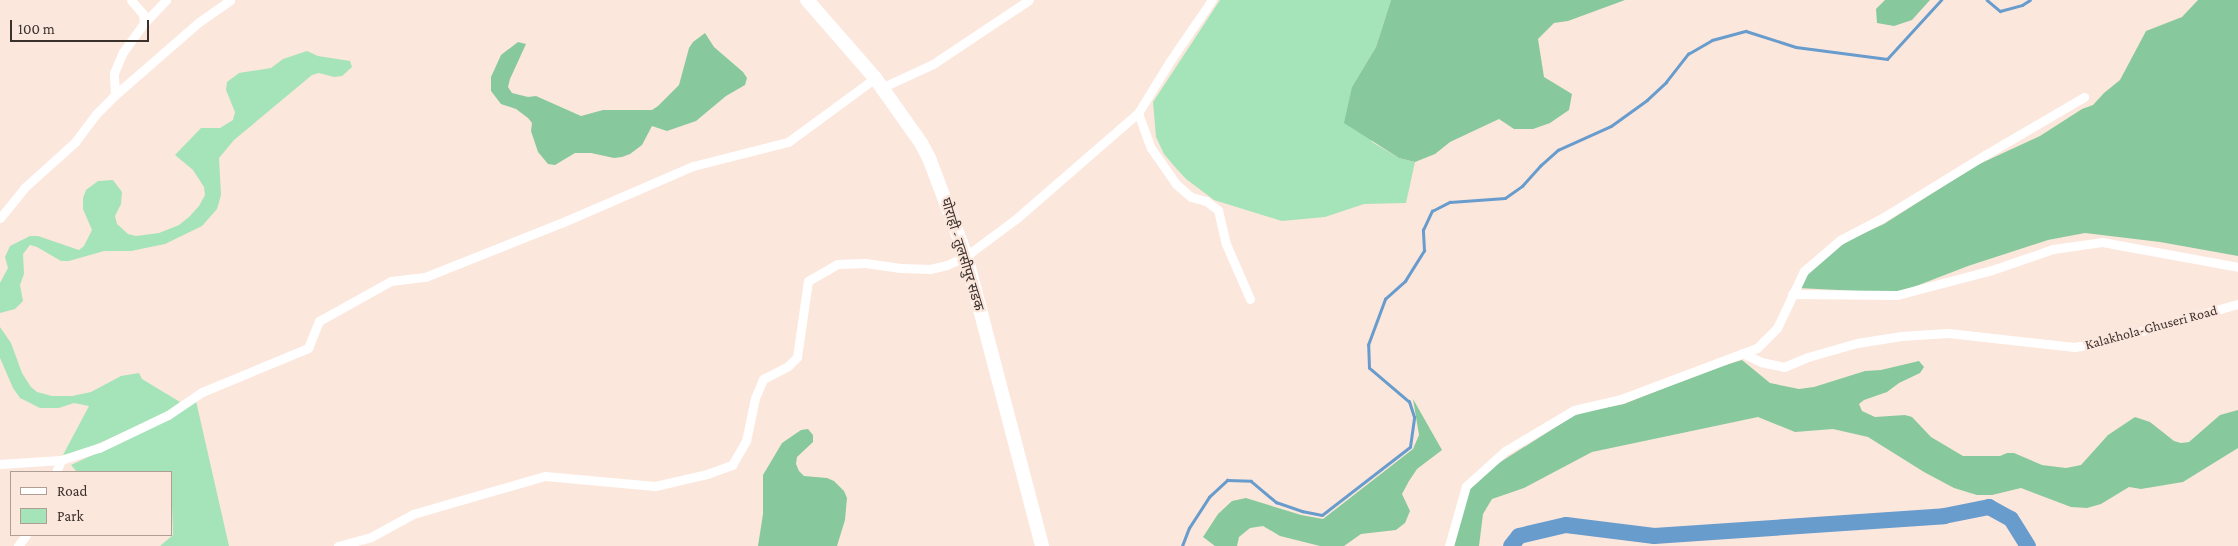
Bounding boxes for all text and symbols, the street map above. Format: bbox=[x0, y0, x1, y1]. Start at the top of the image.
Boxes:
scale bar bbox=[12, 10, 151, 42]
text: 100 m bbox=[18, 21, 55, 37]
street label: घोराही - तुलसीपुर सडक bbox=[938, 195, 988, 313]
street label: Kalakhola-Ghuseri Road bbox=[2083, 301, 2219, 353]
legend bbox=[10, 471, 172, 536]
text: Road bbox=[57, 483, 87, 499]
text: Park bbox=[57, 508, 84, 524]

